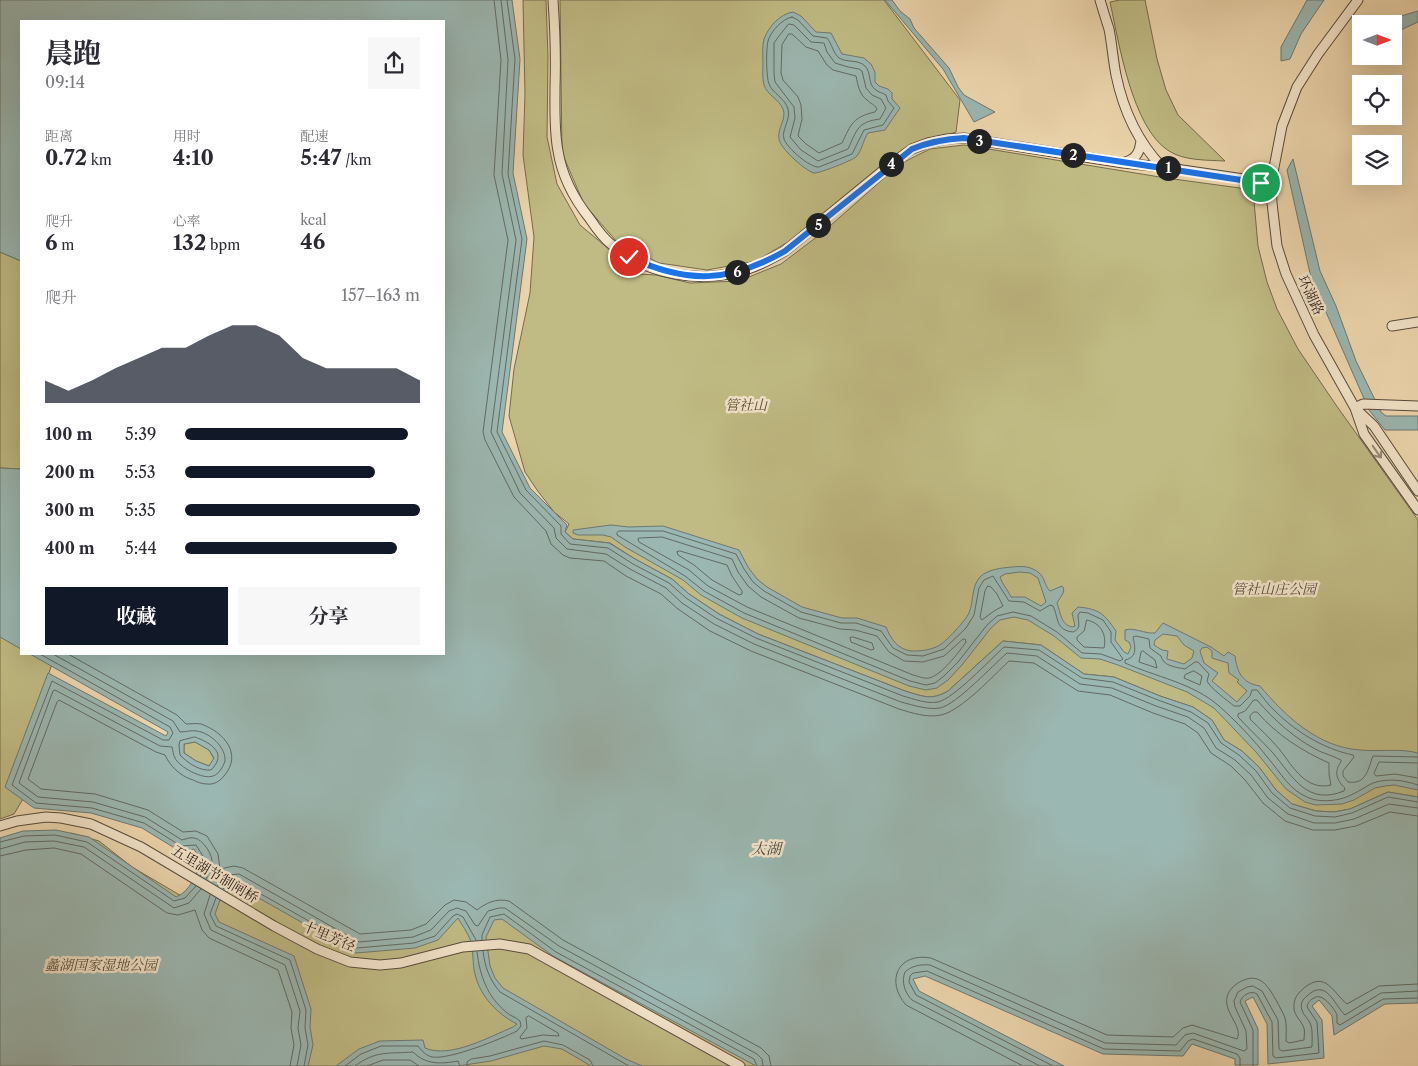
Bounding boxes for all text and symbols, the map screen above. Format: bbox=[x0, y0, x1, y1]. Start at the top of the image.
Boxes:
north arrow bbox=[1352, 15, 1402, 65]
map controls bbox=[1352, 15, 1402, 185]
text: 晨跑 bbox=[45, 36, 101, 70]
button: share bbox=[368, 37, 420, 89]
text: 09:14 bbox=[45, 72, 85, 92]
button: locate bbox=[1352, 75, 1402, 125]
text: 距离 bbox=[45, 127, 73, 145]
text: 用时 bbox=[173, 127, 201, 145]
text: 配速 bbox=[300, 127, 328, 145]
pin: 3 bbox=[966, 128, 992, 154]
text: 3 bbox=[976, 132, 983, 150]
button: layers bbox=[1352, 135, 1402, 185]
pin: 2 bbox=[1060, 142, 1086, 168]
text: 0.72 bbox=[45, 145, 87, 170]
text: 4:10 bbox=[173, 145, 214, 170]
text: 5:47 bbox=[300, 145, 342, 170]
text: 2 bbox=[1069, 146, 1078, 164]
text: km bbox=[87, 151, 112, 169]
text: /km bbox=[342, 151, 371, 169]
pin: 4 bbox=[878, 152, 904, 176]
text: 4 bbox=[887, 155, 896, 173]
pin: 1 bbox=[1156, 156, 1180, 180]
text: 1 bbox=[1165, 159, 1172, 177]
pin bbox=[1240, 162, 1282, 204]
icon: arrive bbox=[1247, 169, 1275, 197]
text: kcal bbox=[300, 211, 327, 229]
text: 爬升 bbox=[45, 212, 73, 230]
text: 心率 bbox=[173, 212, 201, 230]
pin: 5 bbox=[806, 212, 830, 238]
text: 5 bbox=[815, 216, 822, 234]
text: 46 bbox=[300, 229, 325, 254]
text: 6 bbox=[45, 230, 58, 255]
text: 132 bbox=[173, 230, 206, 255]
text: m bbox=[58, 236, 74, 254]
text: bpm bbox=[206, 236, 240, 254]
pin bbox=[608, 236, 650, 278]
icon: check bbox=[615, 243, 643, 271]
pin: 6 bbox=[724, 260, 750, 284]
text: 6 bbox=[733, 263, 742, 281]
street label: 环湖路 bbox=[1294, 272, 1328, 318]
text: 157–163 m bbox=[341, 285, 420, 305]
text: 爬升 bbox=[45, 287, 77, 307]
park label: 管社山 bbox=[725, 396, 768, 414]
text: 100 m bbox=[45, 424, 92, 444]
text: 5:39 bbox=[125, 424, 156, 444]
one-way arrow bbox=[1372, 445, 1382, 459]
text: 200 m bbox=[45, 462, 95, 482]
text: 5:53 bbox=[125, 462, 156, 482]
text: 300 m bbox=[45, 500, 94, 520]
text: 5:35 bbox=[125, 500, 156, 520]
text: 400 m bbox=[45, 538, 95, 558]
text: 5:44 bbox=[125, 538, 157, 558]
park label: 管社山庄公园 bbox=[1232, 580, 1318, 598]
button: 收藏 bbox=[45, 587, 228, 645]
button: 分享 bbox=[238, 587, 420, 645]
water label: 太湖 bbox=[751, 839, 784, 858]
street label: 五里湖节制闸桥 bbox=[168, 841, 262, 907]
street label: 十里芳径 bbox=[300, 917, 358, 955]
park label: 蠡湖国家湿地公园 bbox=[45, 956, 159, 974]

